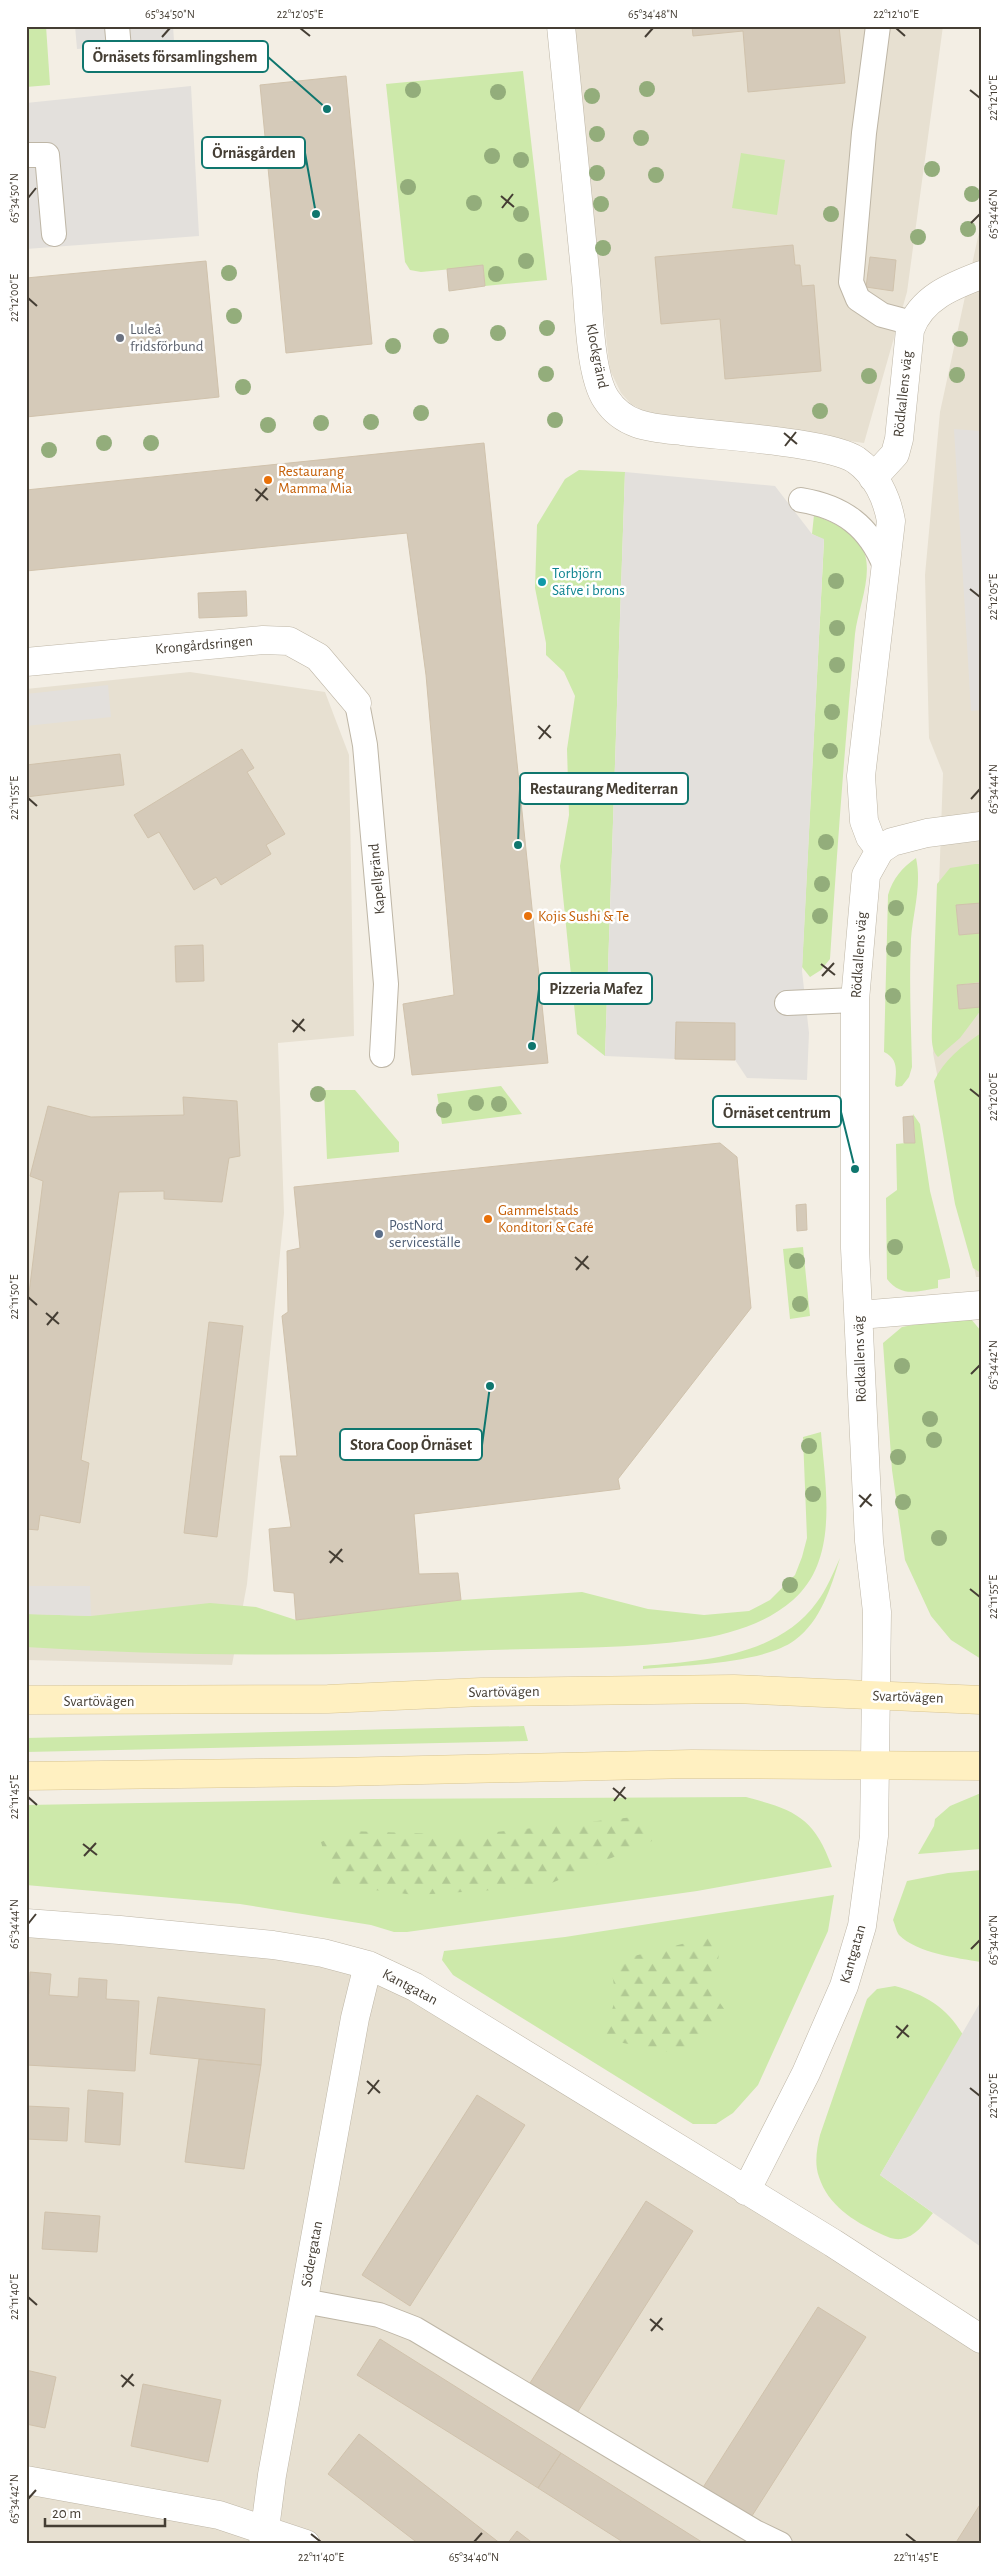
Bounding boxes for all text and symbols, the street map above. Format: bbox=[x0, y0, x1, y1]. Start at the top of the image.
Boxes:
text: 65°34'50"N bbox=[145, 8, 195, 20]
text: 22°12'05"E bbox=[277, 8, 323, 20]
text: 65°34'48"N bbox=[628, 8, 678, 20]
text: 22°12'10"E bbox=[873, 8, 919, 20]
callout: Örnäsets församlingshem bbox=[83, 41, 268, 72]
text: Örnäsets församlingshem bbox=[93, 47, 257, 65]
text: 22°12'10"E bbox=[987, 75, 999, 121]
callout: Örnäsgården bbox=[202, 137, 305, 168]
text: Örnäsgården bbox=[212, 143, 296, 161]
text: 65°34'50"N bbox=[8, 173, 20, 223]
text: 65°34'46"N bbox=[987, 189, 999, 239]
text: 22°12'00"E bbox=[8, 274, 20, 322]
place label: Luleå fridsförbund bbox=[130, 322, 204, 354]
street label: Klockgränd bbox=[583, 322, 611, 390]
marker: Luleå fridsförbund bbox=[114, 332, 126, 344]
street label: Rödkallens väg bbox=[891, 349, 915, 438]
place label: Restaurang Mamma Mia bbox=[278, 464, 352, 496]
marker: Restaurang Mamma Mia bbox=[262, 474, 274, 486]
place label: Torbjörn Säfve i brons bbox=[552, 566, 625, 598]
text: 22°12'05"E bbox=[987, 574, 999, 620]
marker: Torbjörn Säfve i brons bbox=[536, 576, 548, 588]
street label: Krongårdsringen bbox=[155, 633, 253, 657]
text: 65°34'44"N bbox=[987, 764, 999, 814]
callout: Restaurang Mediterran bbox=[520, 773, 688, 804]
text: 22°11'55"E bbox=[8, 776, 20, 820]
text: Restaurang Mediterran bbox=[530, 781, 678, 797]
street label: Kapellgränd bbox=[366, 843, 388, 915]
place label: Kojis Sushi & Te bbox=[538, 909, 629, 924]
marker: Kojis Sushi & Te bbox=[522, 910, 534, 922]
street label: Rödkallens väg bbox=[848, 910, 870, 999]
callout: Pizzeria Mafez bbox=[539, 973, 652, 1004]
text: Pizzeria Mafez bbox=[549, 981, 643, 997]
text: 22°12'00"E bbox=[987, 1073, 999, 1121]
callout: Örnäset centrum bbox=[713, 1096, 841, 1127]
text: Örnäset centrum bbox=[723, 1103, 831, 1121]
place label: Gammelstads Konditori & Café bbox=[498, 1203, 594, 1235]
marker: Gammelstads Konditori & Café bbox=[482, 1213, 494, 1225]
place label: PostNord serviceställe bbox=[389, 1218, 461, 1250]
marker: PostNord serviceställe bbox=[373, 1228, 385, 1240]
text: 22°11'50"E bbox=[8, 1274, 20, 1320]
street label: Rödkallens väg bbox=[851, 1315, 869, 1403]
text: 65°34'42"N bbox=[987, 1340, 999, 1390]
callout: Stora Coop Örnäset bbox=[340, 1429, 482, 1460]
text: Stora Coop Örnäset bbox=[350, 1435, 473, 1453]
text: 22°11'55"E bbox=[987, 1575, 999, 1619]
street label: Svartövägen bbox=[468, 1684, 540, 1700]
street label: Svartövägen bbox=[872, 1688, 944, 1706]
street label: Svartövägen bbox=[63, 1694, 135, 1709]
text: 22°11'45"E bbox=[8, 1774, 20, 1819]
text: 65°34'44"N bbox=[8, 1899, 20, 1949]
text: 65°34'40"N bbox=[987, 1915, 999, 1965]
street label: Kantgatan bbox=[837, 1923, 869, 1985]
street label: Kantgatan bbox=[380, 1966, 440, 2008]
text: 22°11'50"E bbox=[987, 2073, 999, 2119]
street label: Södergatan bbox=[299, 2220, 325, 2288]
text: 22°11'40"E bbox=[8, 2274, 20, 2320]
text: 65°34'42"N bbox=[8, 2474, 20, 2524]
scale bar bbox=[45, 2495, 165, 2527]
text: 20 m bbox=[52, 2506, 81, 2521]
text: 22°11'40"E bbox=[298, 2551, 344, 2563]
text: 65°34'40"N bbox=[449, 2551, 499, 2563]
text: 22°11'45"E bbox=[894, 2551, 939, 2563]

